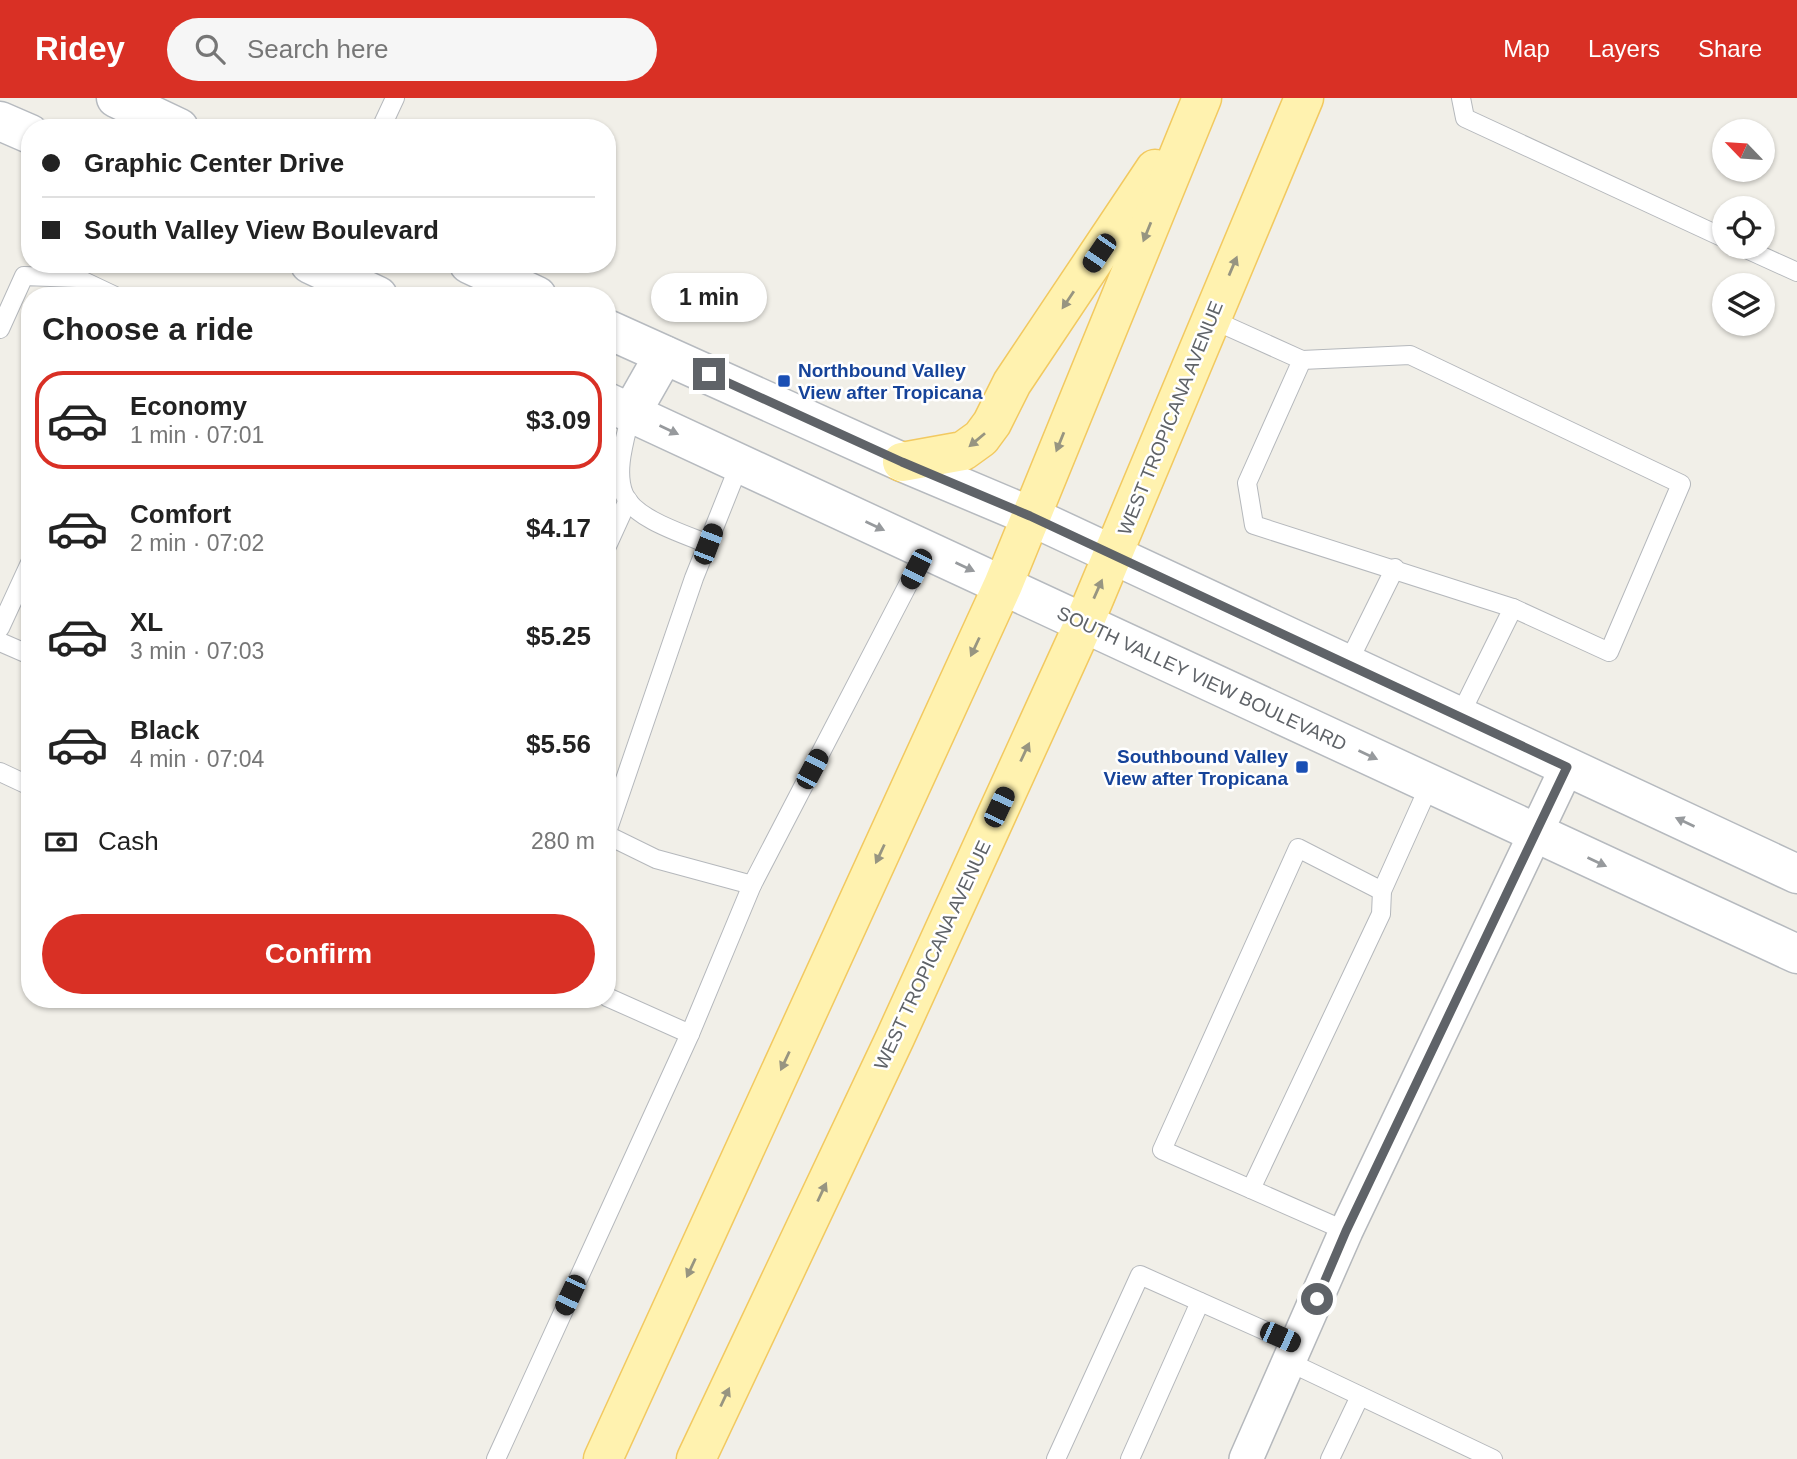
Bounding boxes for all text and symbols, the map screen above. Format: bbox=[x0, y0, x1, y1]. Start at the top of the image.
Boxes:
search box bbox=[167, 18, 657, 81]
text: Ridey bbox=[35, 30, 125, 67]
icon: search bbox=[191, 30, 229, 68]
text: Search here bbox=[247, 34, 389, 64]
text: Map bbox=[1503, 35, 1550, 62]
text: Layers bbox=[1588, 35, 1660, 62]
text: Share bbox=[1698, 35, 1762, 62]
north arrow bbox=[1712, 119, 1774, 182]
map controls bbox=[1712, 119, 1775, 336]
text: Graphic Center Drive bbox=[84, 148, 344, 178]
button: locate bbox=[1712, 196, 1775, 259]
text: South Valley View Boulevard bbox=[84, 215, 439, 245]
one-way arrow bbox=[1141, 221, 1152, 242]
car bbox=[1079, 230, 1120, 276]
one-way arrow bbox=[1228, 255, 1239, 276]
callout: 1 min bbox=[651, 272, 767, 322]
button: layers bbox=[1712, 273, 1775, 336]
text: 1 min bbox=[679, 284, 739, 310]
one-way arrow bbox=[1061, 290, 1074, 310]
street label: WEST TROPICANA AVENUE bbox=[1114, 298, 1227, 538]
text: Choose a ride bbox=[42, 311, 254, 347]
route end bbox=[693, 358, 725, 390]
place label: Northbound Valley View after Tropicana bbox=[798, 360, 983, 403]
marker: Northbound Valley View after Tropicana bbox=[776, 373, 792, 389]
icon: car bbox=[46, 389, 109, 452]
text: Economy bbox=[130, 391, 247, 421]
text: $3.09 bbox=[526, 405, 591, 435]
text: 1 min · 07:01 bbox=[130, 422, 264, 448]
one-way arrow bbox=[659, 425, 679, 436]
one-way arrow bbox=[968, 432, 985, 447]
one-way arrow bbox=[1055, 432, 1066, 453]
icon: car bbox=[46, 497, 109, 560]
text: Comfort bbox=[130, 499, 231, 529]
text: $4.17 bbox=[526, 513, 591, 543]
car bbox=[691, 521, 726, 567]
one-way arrow bbox=[865, 521, 886, 532]
text: 2 min · 07:02 bbox=[130, 530, 264, 556]
car bbox=[898, 546, 935, 592]
one-way arrow bbox=[954, 562, 975, 573]
one-way arrow bbox=[1093, 578, 1104, 599]
street label: SOUTH VALLEY VIEW BOULEVARD bbox=[1054, 602, 1350, 755]
icon: car bbox=[46, 605, 109, 668]
text: XL bbox=[130, 607, 163, 637]
text: $5.25 bbox=[526, 621, 591, 651]
one-way arrow bbox=[969, 637, 980, 657]
text: 3 min · 07:03 bbox=[130, 638, 264, 664]
icon: car bbox=[46, 713, 109, 776]
text: Black bbox=[130, 715, 199, 745]
text: $5.56 bbox=[526, 729, 591, 759]
one-way arrow bbox=[1019, 742, 1030, 763]
text: 4 min · 07:04 bbox=[130, 746, 264, 772]
car bbox=[793, 746, 832, 792]
place label: Southbound Valley View after Tropicana bbox=[1104, 746, 1288, 789]
one-way arrow bbox=[1357, 750, 1378, 761]
marker: Southbound Valley View after Tropicana bbox=[1294, 759, 1310, 775]
car bbox=[981, 784, 1018, 830]
one-way arrow bbox=[1674, 816, 1695, 827]
icon: cash bbox=[42, 823, 80, 861]
text: Cash bbox=[98, 826, 159, 856]
text: 280 m bbox=[531, 828, 595, 854]
street label: WEST TROPICANA AVENUE bbox=[870, 837, 995, 1073]
one-way arrow bbox=[874, 844, 886, 864]
one-way arrow bbox=[1587, 856, 1607, 868]
button: Confirm bbox=[42, 914, 595, 994]
one-way arrow bbox=[779, 1051, 791, 1071]
one-way arrow bbox=[816, 1182, 828, 1202]
one-way arrow bbox=[685, 1258, 696, 1278]
car bbox=[552, 1272, 589, 1318]
route start bbox=[1301, 1283, 1333, 1315]
car bbox=[1257, 1319, 1304, 1355]
one-way arrow bbox=[719, 1387, 731, 1407]

